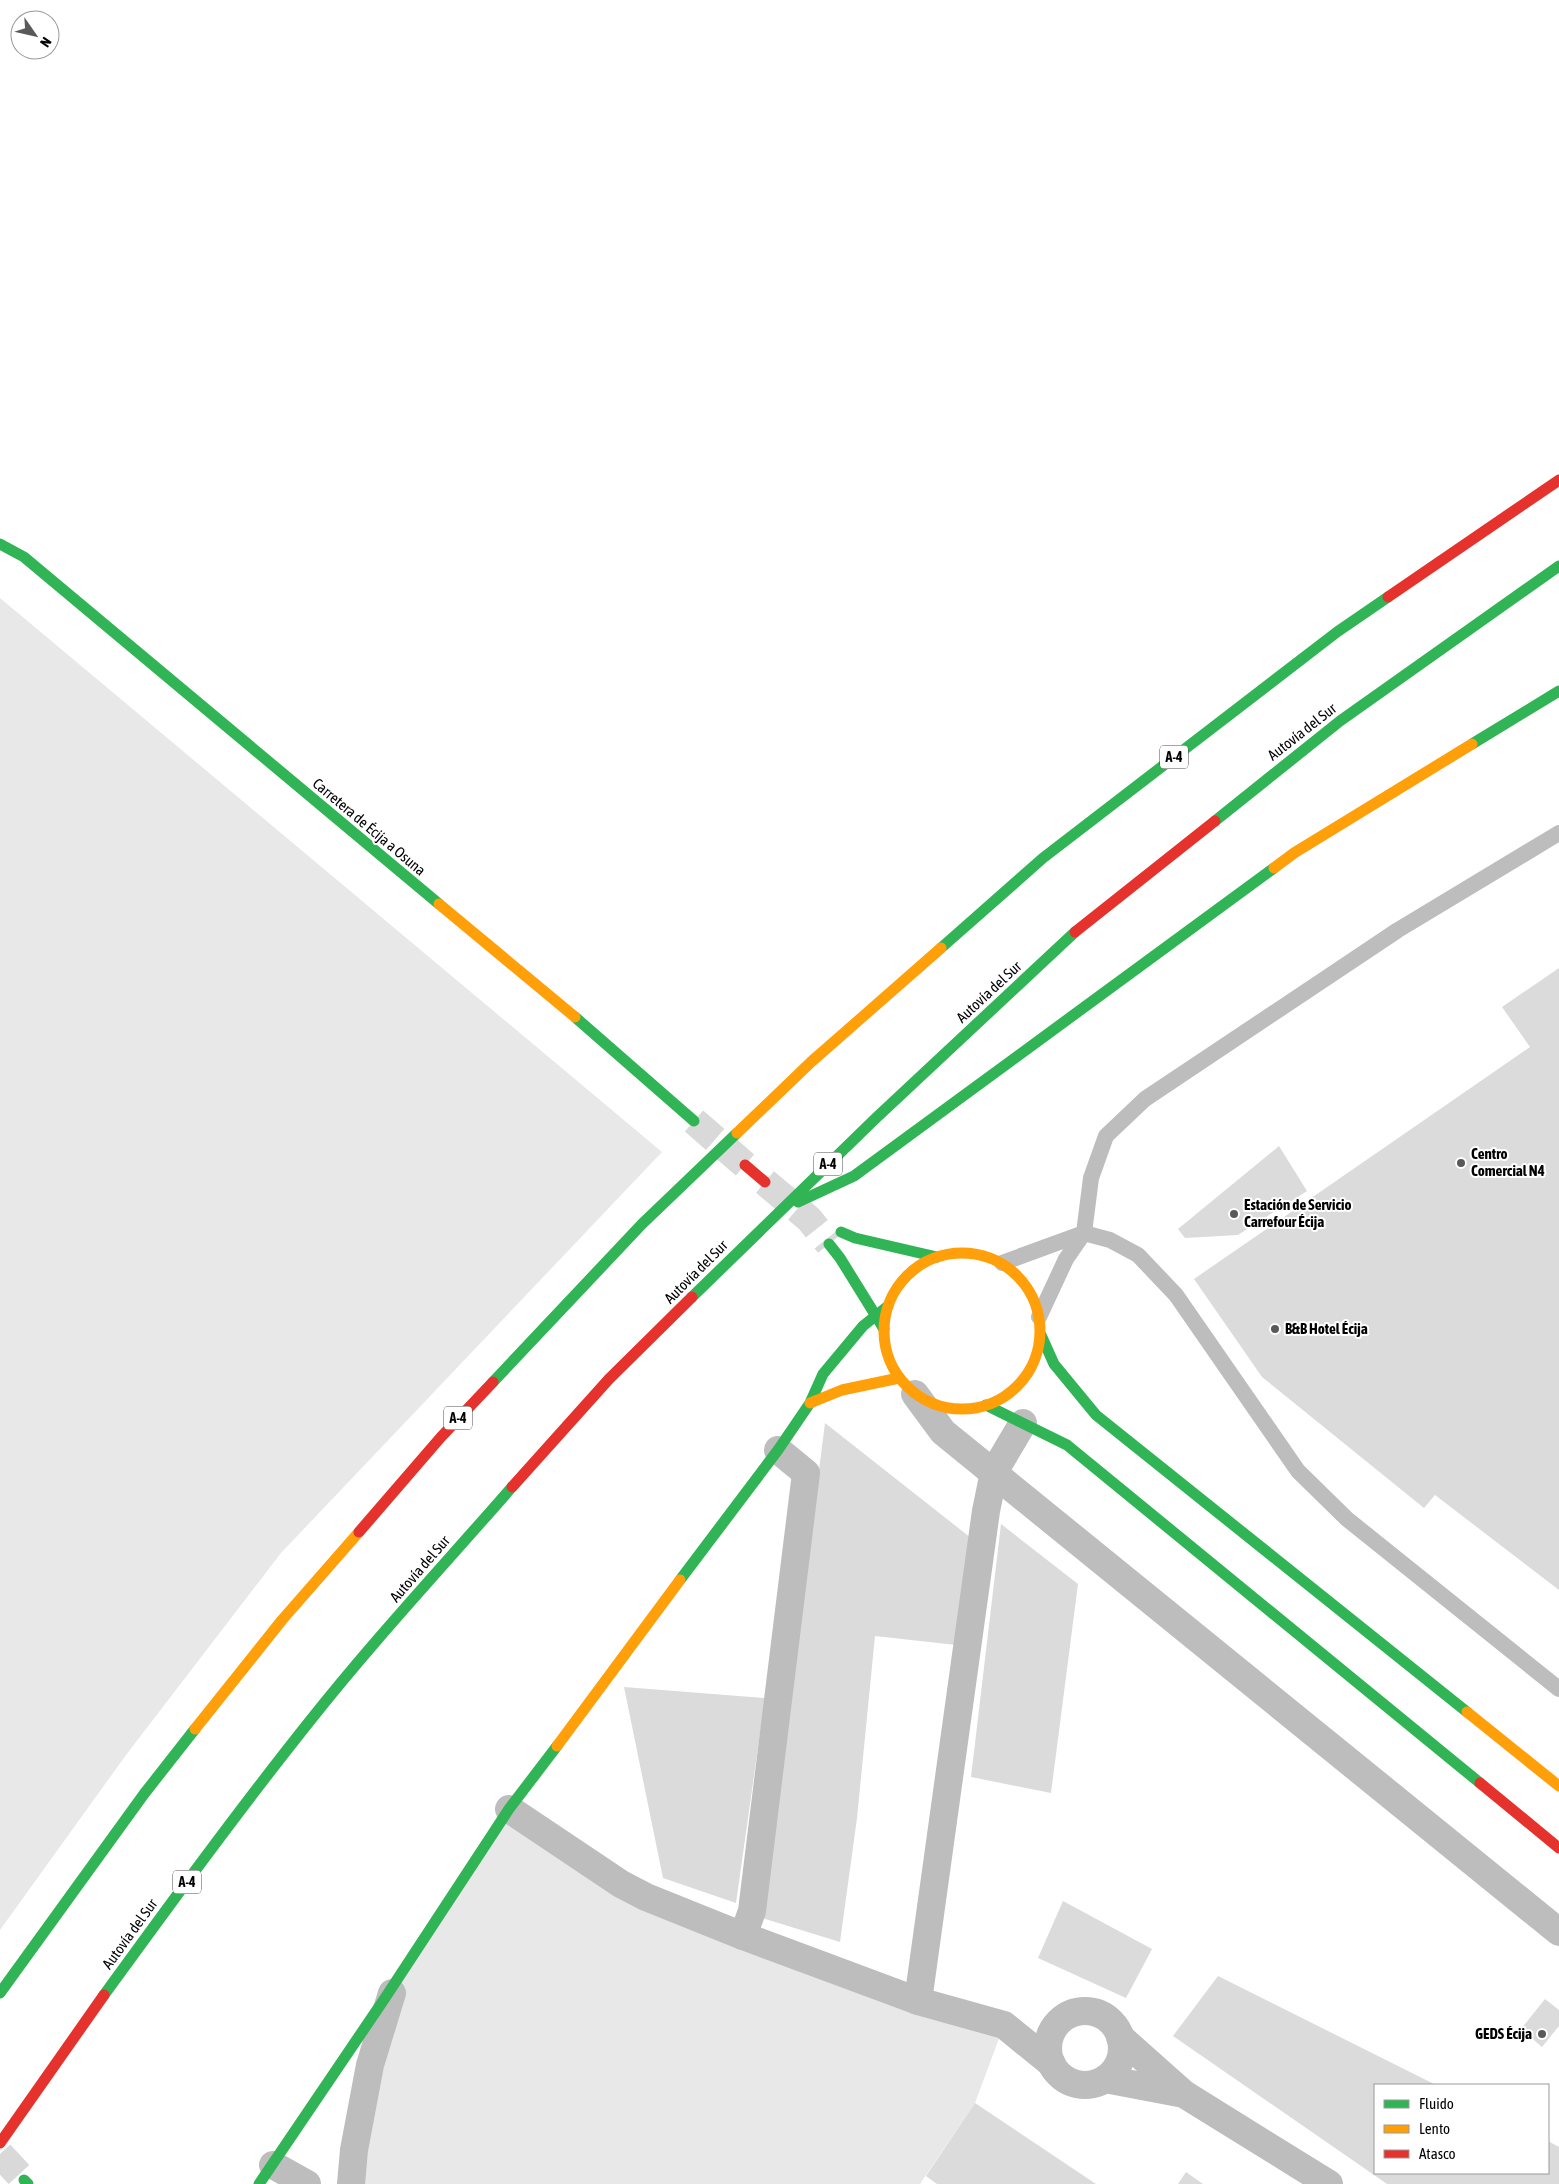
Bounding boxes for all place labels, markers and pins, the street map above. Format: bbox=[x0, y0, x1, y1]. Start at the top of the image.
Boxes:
place label: Centro Comercial N4 bbox=[1471, 1145, 1545, 1179]
marker: Centro Comercial N4 bbox=[1455, 1157, 1467, 1169]
place label: Estación de Servicio Carrefour Écija bbox=[1244, 1196, 1352, 1230]
marker: Estación de Servicio Carrefour Écija bbox=[1228, 1208, 1240, 1220]
place label: B&B Hotel Écija bbox=[1285, 1320, 1368, 1337]
marker: B&B Hotel Écija bbox=[1269, 1323, 1281, 1335]
place label: GEDS Écija bbox=[1475, 2025, 1532, 2042]
marker: GEDS Écija bbox=[1536, 2028, 1548, 2040]

